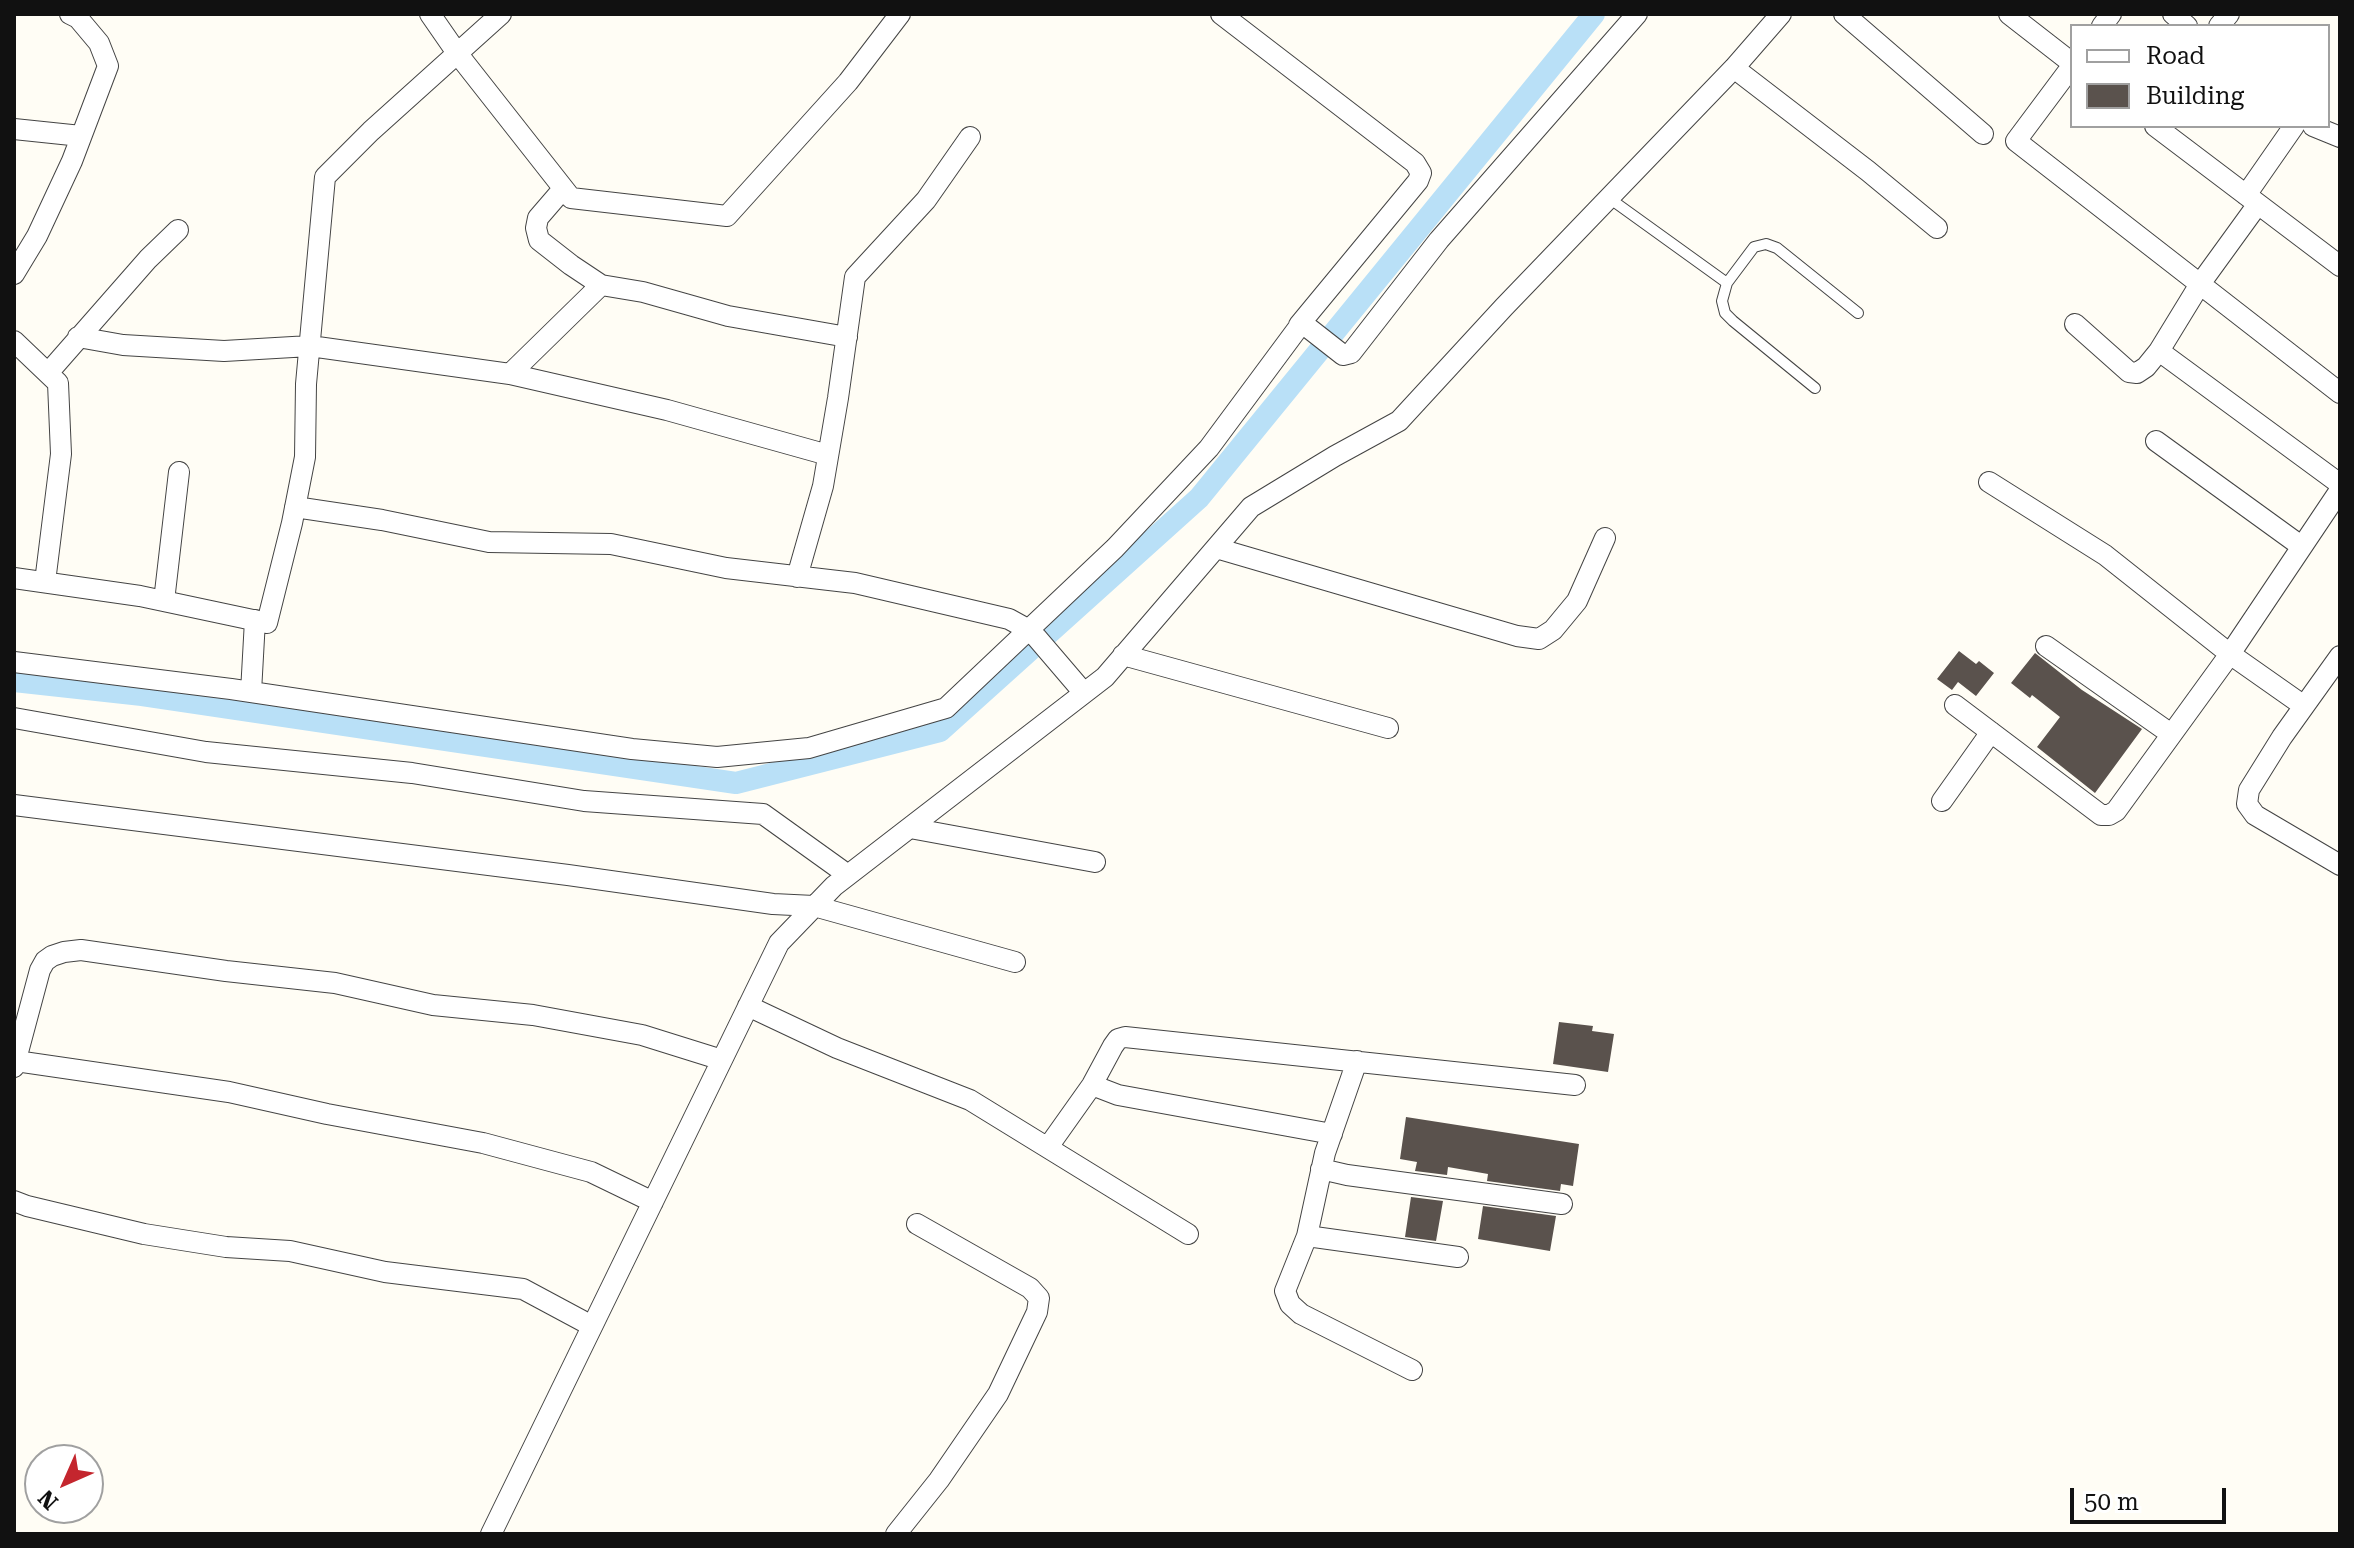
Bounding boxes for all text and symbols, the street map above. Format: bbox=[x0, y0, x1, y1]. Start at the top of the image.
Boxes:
legend bbox=[2070, 24, 2330, 128]
text: Road bbox=[2146, 42, 2205, 70]
text: Building bbox=[2146, 82, 2244, 110]
north arrow bbox=[24, 1444, 104, 1524]
scale bar bbox=[2074, 1472, 2230, 1522]
text: N bbox=[33, 1485, 63, 1515]
text: 50 m bbox=[2084, 1488, 2139, 1516]

